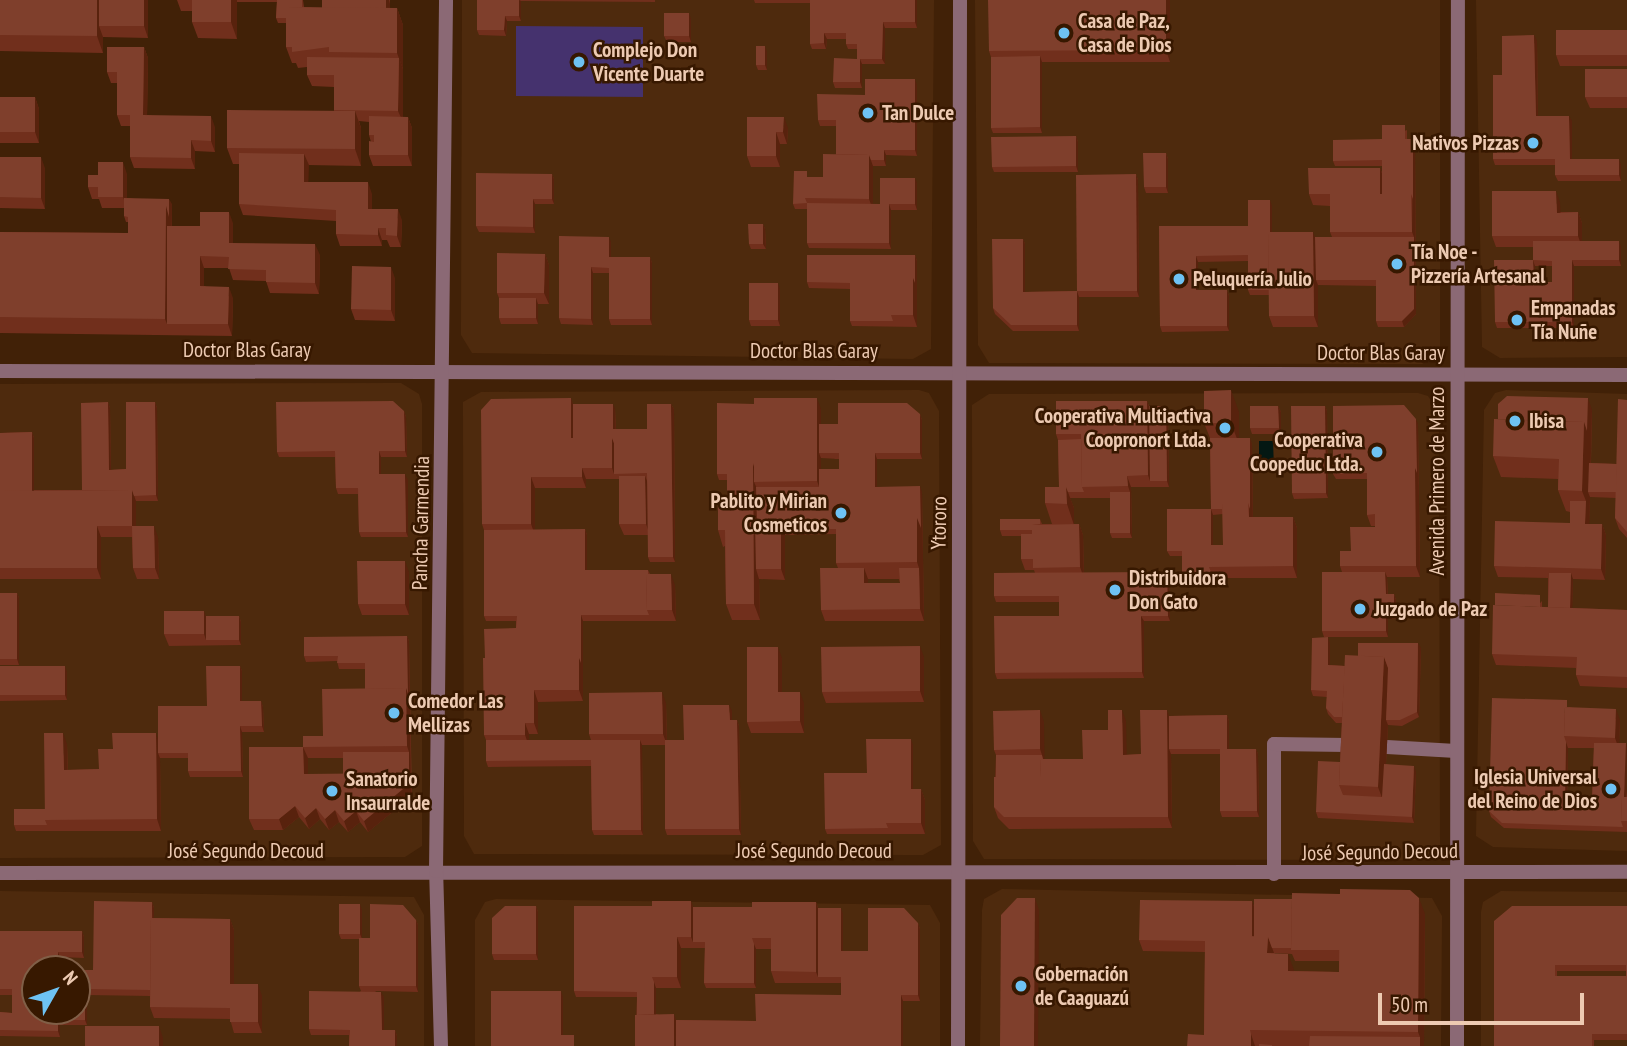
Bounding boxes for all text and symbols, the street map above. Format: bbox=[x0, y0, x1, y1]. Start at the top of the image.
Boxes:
place label: Casa de Paz, Casa de Dios bbox=[1078, 8, 1172, 58]
marker: Casa de Paz, Casa de Dios bbox=[1056, 25, 1072, 41]
place label: Complejo Don Vicente Duarte bbox=[593, 37, 704, 87]
marker: Complejo Don Vicente Duarte bbox=[571, 54, 587, 70]
place label: Tan Dulce bbox=[882, 100, 954, 126]
marker: Tan Dulce bbox=[860, 105, 876, 121]
place label: Nativos Pizzas bbox=[1412, 130, 1519, 156]
marker: Nativos Pizzas bbox=[1525, 135, 1541, 151]
place label: Tía Noe - Pizzería Artesanal bbox=[1411, 239, 1546, 289]
marker: Tía Noe - Pizzería Artesanal bbox=[1389, 256, 1405, 272]
place label: Peluquería Julio bbox=[1193, 266, 1312, 292]
marker: Peluquería Julio bbox=[1171, 271, 1187, 287]
place label: Empanadas Tía Nuñe bbox=[1531, 295, 1615, 345]
marker: Empanadas Tía Nuñe bbox=[1509, 312, 1525, 328]
street label: Doctor Blas Garay bbox=[183, 337, 311, 363]
street label: Doctor Blas Garay bbox=[750, 338, 878, 364]
street label: Doctor Blas Garay bbox=[1317, 340, 1445, 366]
street label: Avenida Primero de Marzo bbox=[1424, 387, 1450, 575]
place label: Cooperativa Multiactiva Coopronort Ltda. bbox=[1035, 403, 1211, 453]
place label: Ibisa bbox=[1529, 408, 1564, 434]
marker: Ibisa bbox=[1507, 413, 1523, 429]
marker: Cooperativa Multiactiva Coopronort Ltda. bbox=[1217, 420, 1233, 436]
place label: Cooperativa Coopeduc Ltda. bbox=[1250, 427, 1363, 477]
marker: Cooperativa Coopeduc Ltda. bbox=[1369, 444, 1385, 460]
street label: Pancha Garmendia bbox=[407, 456, 435, 590]
place label: Pablito y Mirian Cosmeticos bbox=[710, 488, 827, 538]
street label: Ytororo bbox=[926, 496, 952, 550]
marker: Pablito y Mirian Cosmeticos bbox=[833, 505, 849, 521]
place label: Distribuidora Don Gato bbox=[1129, 565, 1226, 615]
marker: Distribuidora Don Gato bbox=[1107, 582, 1123, 598]
place label: Juzgado de Paz bbox=[1374, 596, 1487, 622]
marker: Juzgado de Paz bbox=[1352, 601, 1368, 617]
place label: Comedor Las Mellizas bbox=[408, 688, 503, 738]
marker: Comedor Las Mellizas bbox=[386, 705, 402, 721]
place label: Iglesia Universal del Reino de Dios bbox=[1467, 764, 1597, 814]
place label: Sanatorio Insaurralde bbox=[346, 766, 430, 816]
marker: Iglesia Universal del Reino de Dios bbox=[1603, 781, 1619, 797]
marker: Sanatorio Insaurralde bbox=[324, 783, 340, 799]
street label: José Segundo Decoud bbox=[168, 838, 324, 864]
street label: José Segundo Decoud bbox=[736, 838, 892, 864]
street label: José Segundo Decoud bbox=[1302, 838, 1458, 866]
north arrow bbox=[21, 955, 91, 1025]
place label: Gobernación de Caaguazú bbox=[1035, 961, 1129, 1011]
text: N bbox=[58, 966, 83, 989]
marker: Gobernación de Caaguazú bbox=[1013, 978, 1029, 994]
scale bar bbox=[1382, 979, 1588, 1023]
text: 50 m bbox=[1391, 991, 1428, 1018]

